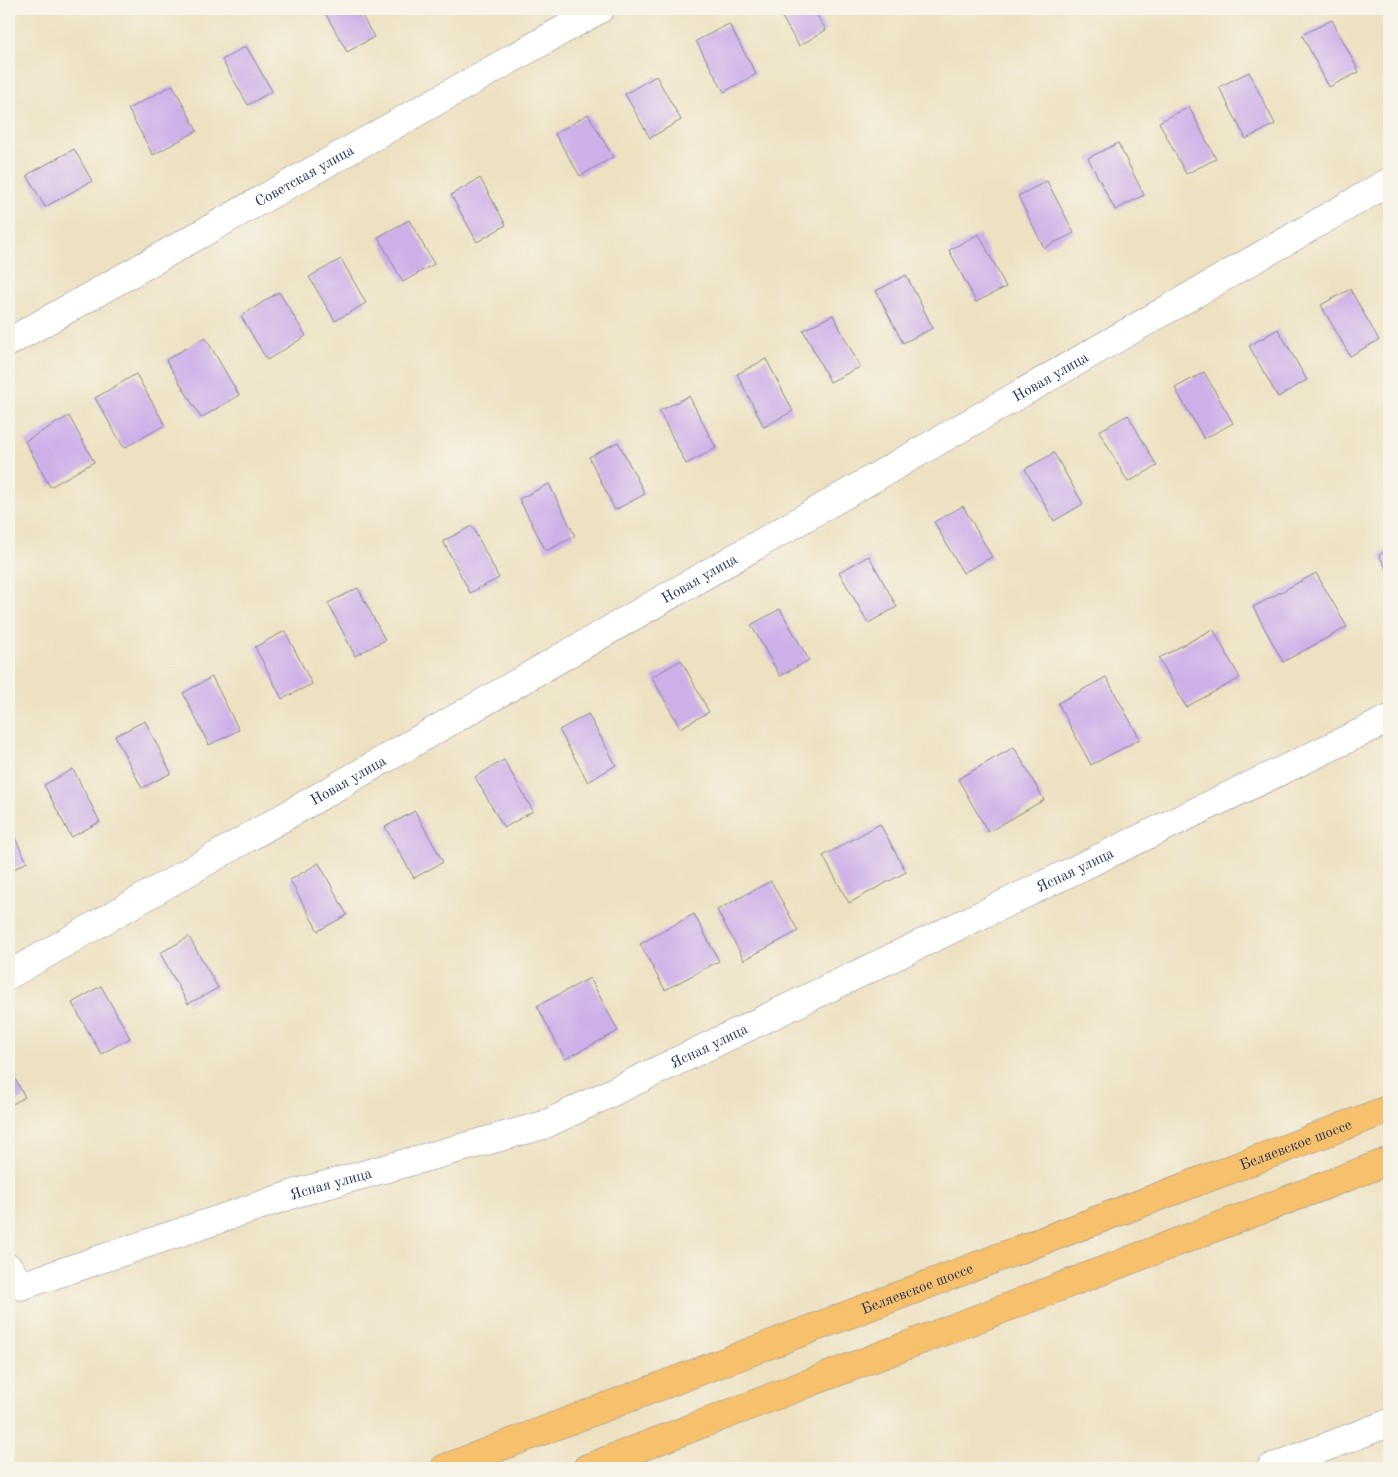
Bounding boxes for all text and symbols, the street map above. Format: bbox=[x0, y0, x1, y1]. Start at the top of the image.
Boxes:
street label: Советская улица bbox=[253, 143, 357, 211]
street label: Новая улица bbox=[1011, 350, 1092, 405]
street label: Новая улица bbox=[660, 552, 741, 607]
street label: Новая улица bbox=[308, 754, 390, 809]
street label: Ясная улица bbox=[1034, 846, 1117, 896]
street label: Ясная улица bbox=[668, 1022, 751, 1072]
street label: Беляевское шоссе bbox=[1238, 1118, 1354, 1174]
street label: Ясная улица bbox=[289, 1166, 374, 1204]
street label: Беляевское шоссе bbox=[859, 1262, 976, 1318]

